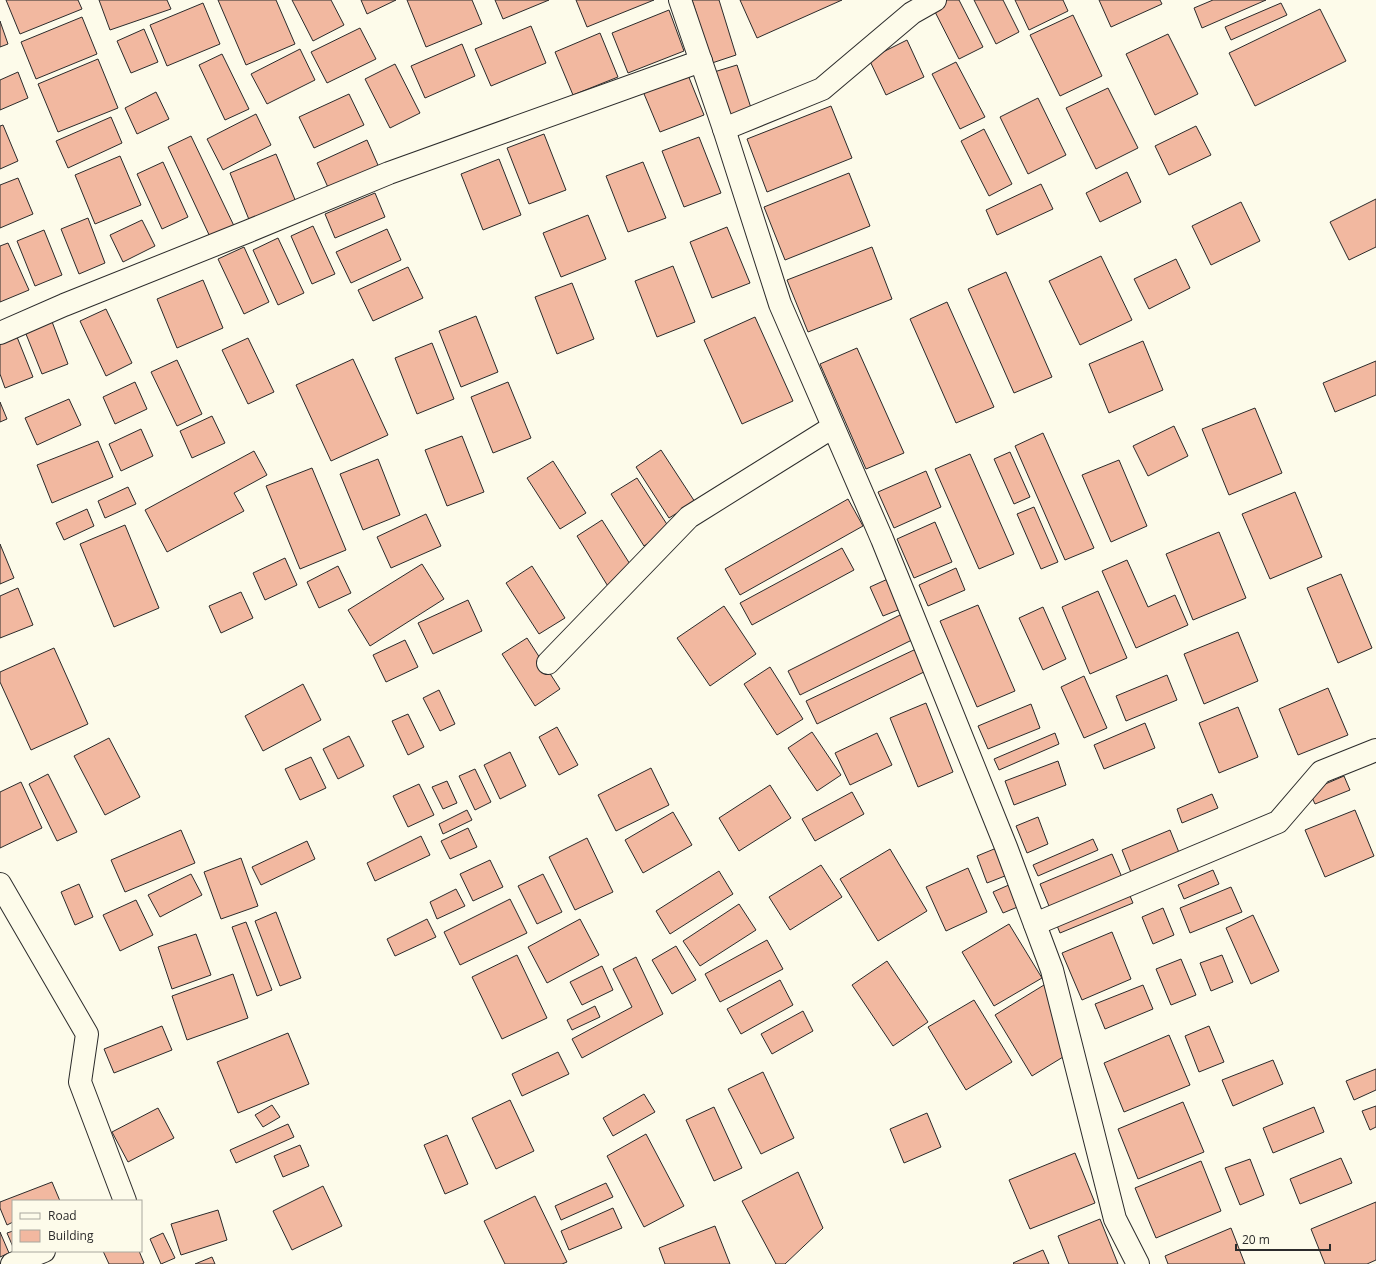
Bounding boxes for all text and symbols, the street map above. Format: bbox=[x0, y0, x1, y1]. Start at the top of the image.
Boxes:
legend bbox=[12, 1200, 142, 1252]
text: Road bbox=[48, 1207, 77, 1224]
scale bar bbox=[1236, 1226, 1330, 1252]
text: Building bbox=[48, 1227, 94, 1244]
text: 20 m bbox=[1242, 1231, 1270, 1248]

